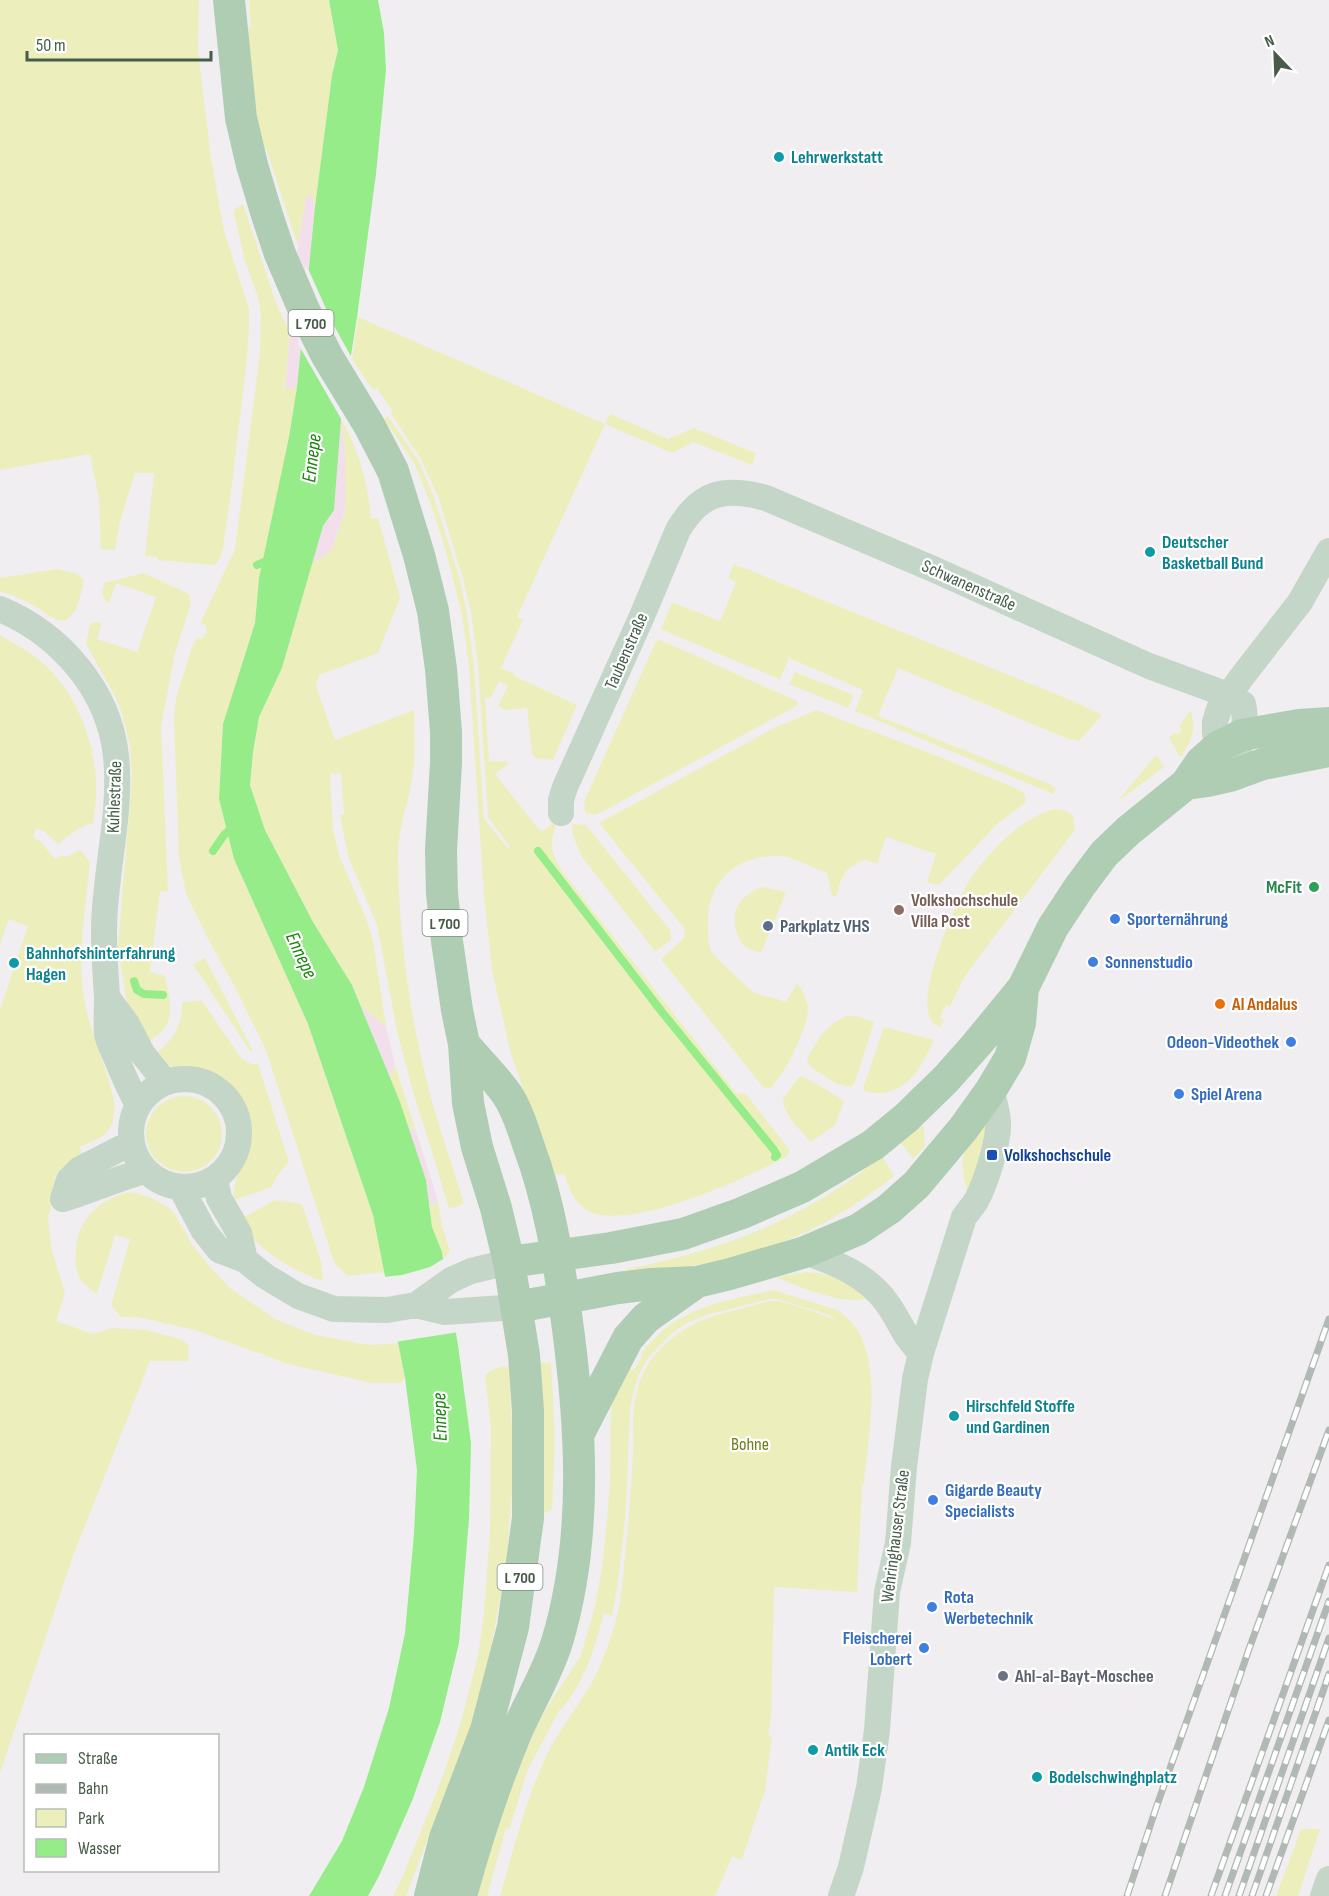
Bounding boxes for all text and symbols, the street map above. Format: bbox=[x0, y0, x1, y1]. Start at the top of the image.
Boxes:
scale bar bbox=[27, 24, 212, 62]
north arrow bbox=[1245, 24, 1305, 84]
text: N bbox=[1262, 31, 1277, 52]
text: 50 m bbox=[36, 35, 66, 56]
place label: Lehrwerkstatt bbox=[791, 147, 883, 168]
marker: Lehrwerkstatt bbox=[772, 150, 786, 164]
road number: L 700 bbox=[288, 310, 334, 336]
water label: Ennepe bbox=[297, 432, 327, 484]
place label: Deutscher Basketball Bund bbox=[1162, 532, 1263, 574]
marker: Deutscher Basketball Bund bbox=[1143, 545, 1157, 559]
street label: Schwanenstraße bbox=[919, 555, 1019, 616]
street label: Taubenstraße bbox=[600, 610, 653, 693]
street label: Kuhlestraße bbox=[103, 761, 126, 834]
place label: McFit bbox=[1266, 877, 1302, 898]
marker: McFit bbox=[1307, 880, 1321, 894]
place label: Volkshochschule Villa Post bbox=[911, 890, 1018, 932]
marker: Volkshochschule Villa Post bbox=[892, 903, 906, 917]
place label: Sporternährung bbox=[1127, 909, 1229, 930]
road number: L 700 bbox=[422, 910, 468, 936]
marker: Sporternährung bbox=[1108, 912, 1122, 926]
place label: Parkplatz VHS bbox=[780, 916, 870, 937]
marker: Parkplatz VHS bbox=[761, 919, 775, 933]
water label: Ennepe bbox=[280, 928, 322, 983]
place label: Bahnhofshinterfahrung Hagen bbox=[26, 943, 176, 985]
place label: Sonnenstudio bbox=[1105, 952, 1193, 973]
marker: Sonnenstudio bbox=[1086, 955, 1100, 969]
marker: Bahnhofshinterfahrung Hagen bbox=[7, 956, 21, 970]
place label: Al Andalus bbox=[1231, 994, 1298, 1015]
marker: Al Andalus bbox=[1213, 997, 1227, 1011]
place label: Odeon-Videothek bbox=[1167, 1032, 1279, 1053]
marker: Odeon-Videothek bbox=[1284, 1035, 1298, 1049]
place label: Spiel Arena bbox=[1191, 1084, 1262, 1105]
marker: Spiel Arena bbox=[1172, 1087, 1186, 1101]
place label: Volkshochschule bbox=[1004, 1145, 1111, 1166]
marker: Volkshochschule bbox=[985, 1148, 999, 1162]
water label: Ennepe bbox=[427, 1392, 453, 1442]
place label: Hirschfeld Stoffe und Gardinen bbox=[966, 1396, 1075, 1438]
marker: Hirschfeld Stoffe und Gardinen bbox=[947, 1409, 961, 1423]
park label: Bohne bbox=[731, 1434, 769, 1455]
street label: Wehringhauser Straße bbox=[877, 1469, 914, 1604]
place label: Gigarde Beauty Specialists bbox=[945, 1480, 1042, 1522]
marker: Gigarde Beauty Specialists bbox=[926, 1493, 940, 1507]
road number: L 700 bbox=[498, 1564, 542, 1590]
place label: Rota Werbetechnik bbox=[944, 1587, 1034, 1629]
marker: Rota Werbetechnik bbox=[925, 1600, 939, 1614]
place label: Fleischerei Lobert bbox=[843, 1628, 912, 1670]
marker: Fleischerei Lobert bbox=[917, 1641, 931, 1655]
place label: Ahl-al-Bayt-Moschee bbox=[1014, 1666, 1154, 1687]
marker: Ahl-al-Bayt-Moschee bbox=[996, 1669, 1010, 1683]
legend bbox=[24, 1734, 219, 1872]
place label: Antik Eck bbox=[824, 1740, 885, 1761]
marker: Antik Eck bbox=[806, 1743, 820, 1757]
text: Straße bbox=[78, 1748, 118, 1769]
place label: Bodelschwinghplatz bbox=[1049, 1767, 1177, 1788]
marker: Bodelschwinghplatz bbox=[1030, 1770, 1044, 1784]
text: Bahn bbox=[78, 1778, 108, 1799]
text: Park bbox=[78, 1808, 104, 1829]
text: Wasser bbox=[78, 1838, 121, 1859]

